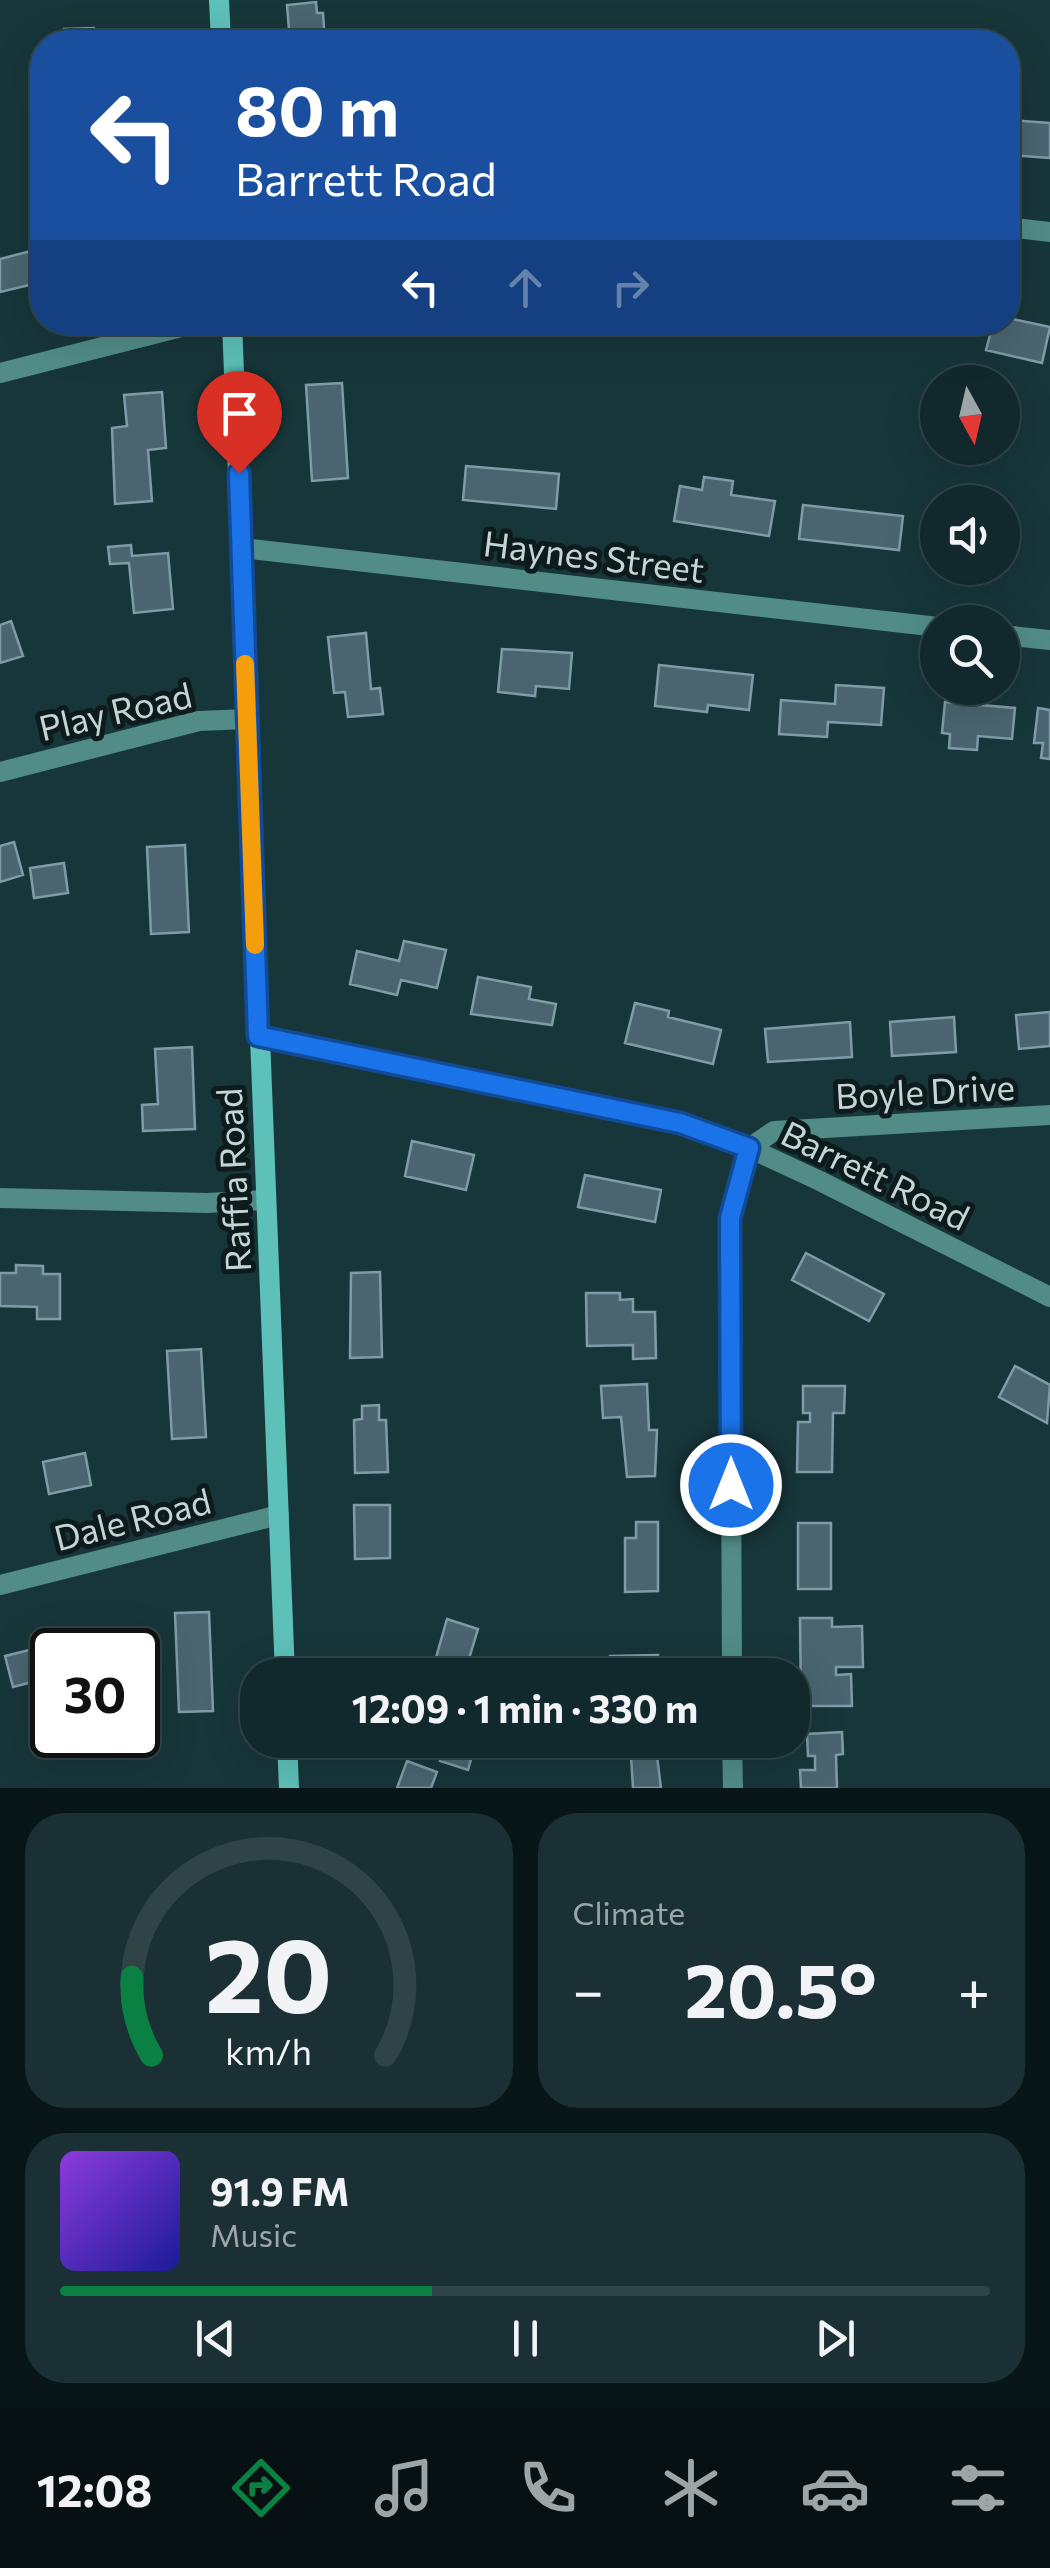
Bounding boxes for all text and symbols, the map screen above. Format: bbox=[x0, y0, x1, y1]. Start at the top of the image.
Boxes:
text: 80 m bbox=[235, 65, 399, 150]
icon: left bbox=[70, 70, 200, 200]
text: Barrett Road bbox=[235, 150, 497, 205]
icon: left bbox=[393, 260, 448, 315]
icon: ahead bbox=[498, 260, 553, 315]
icon: right bbox=[603, 260, 658, 315]
north arrow bbox=[920, 365, 1020, 465]
map controls bbox=[920, 365, 1020, 705]
pin bbox=[197, 371, 282, 474]
icon: arrive bbox=[212, 386, 267, 441]
button: sound bbox=[920, 485, 1020, 585]
street label: Haynes Street bbox=[481, 520, 707, 590]
button: search bbox=[920, 605, 1020, 705]
street label: Play Road bbox=[34, 672, 196, 748]
street label: Boyle Drive bbox=[834, 1064, 1016, 1116]
street label: Raffia Road bbox=[206, 1087, 258, 1273]
street label: Barrett Road bbox=[775, 1110, 977, 1238]
position arrow bbox=[679, 1433, 783, 1537]
street label: Dale Road bbox=[49, 1478, 215, 1558]
speed limit sign: 30 bbox=[30, 1628, 160, 1758]
text: 12:09 · 1 min · 330 m bbox=[352, 1684, 698, 1731]
text: Climate bbox=[573, 1892, 685, 1932]
text: 20 bbox=[205, 1907, 333, 2034]
text: 20.5° bbox=[684, 1942, 877, 2033]
text: − bbox=[573, 1955, 604, 2022]
text: + bbox=[958, 1955, 990, 2022]
text: km/h bbox=[225, 2029, 312, 2072]
text: 91.9 FM bbox=[210, 2167, 349, 2214]
text: Music bbox=[210, 2214, 297, 2254]
icon: previous bbox=[188, 2311, 243, 2366]
icon: pause bbox=[498, 2311, 553, 2366]
icon: next bbox=[808, 2311, 863, 2366]
icon: directions bbox=[226, 2453, 296, 2523]
icon: music bbox=[369, 2453, 439, 2523]
icon: phone bbox=[513, 2453, 583, 2523]
icon: climate bbox=[656, 2453, 726, 2523]
icon: car bbox=[800, 2453, 870, 2523]
icon: filters bbox=[943, 2453, 1013, 2523]
text: 12:08 bbox=[37, 2461, 152, 2516]

